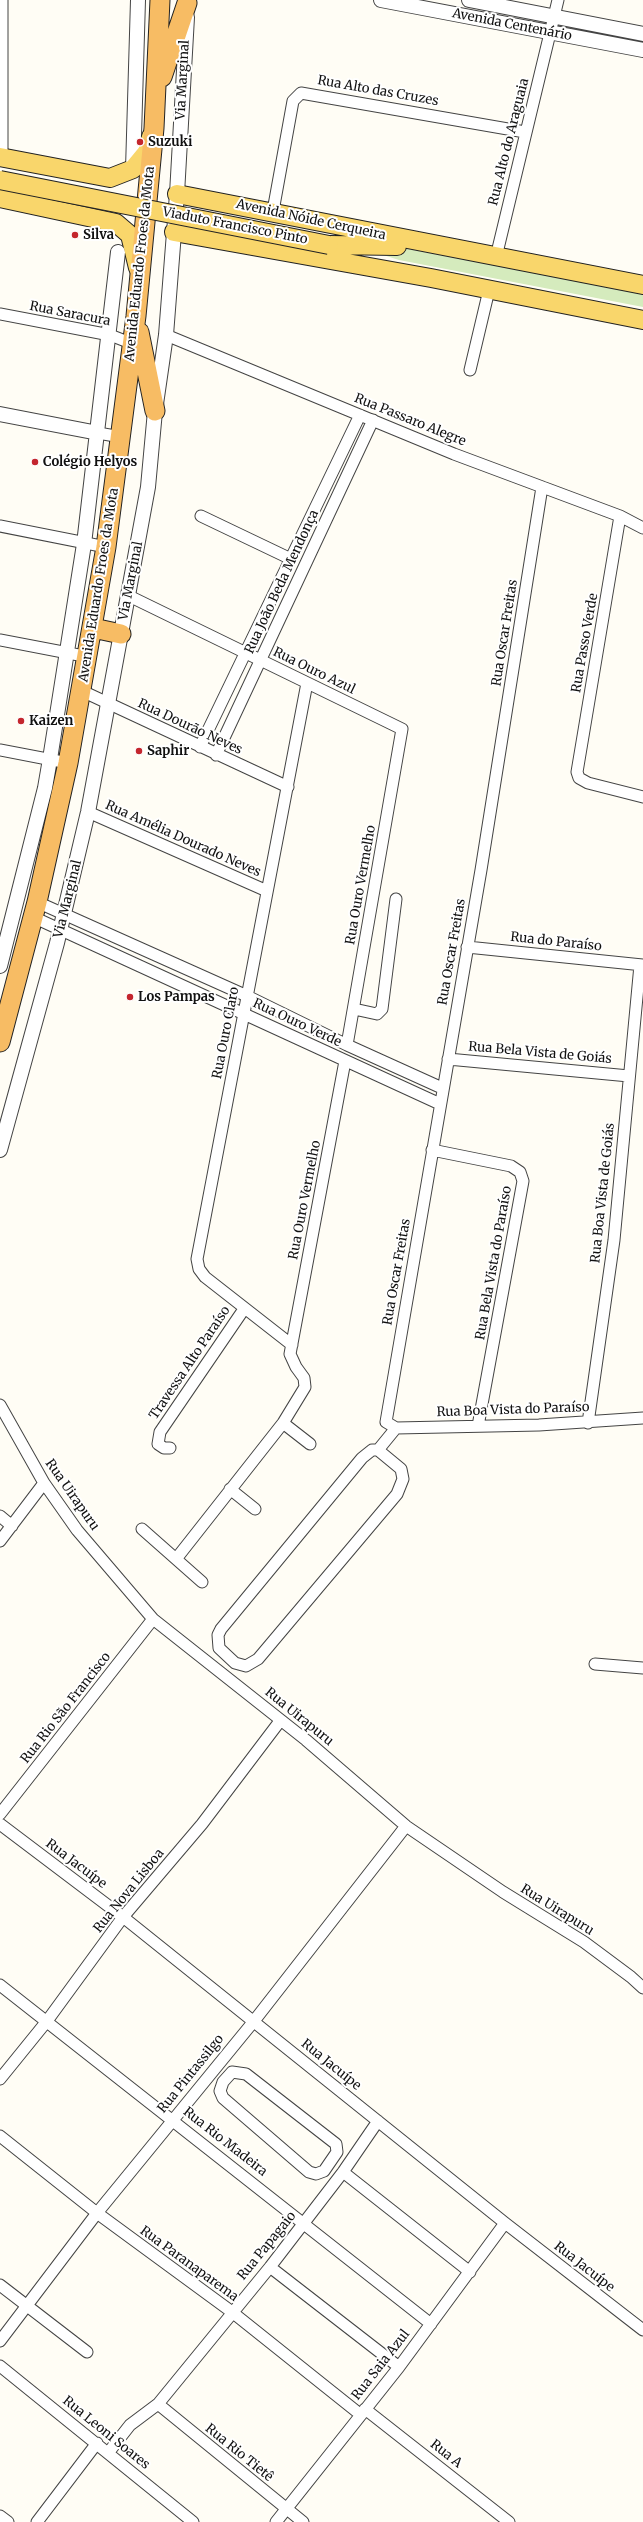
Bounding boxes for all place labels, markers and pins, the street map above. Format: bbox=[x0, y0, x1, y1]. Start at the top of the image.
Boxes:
place label: Suzuki bbox=[148, 134, 192, 150]
marker: Suzuki bbox=[135, 137, 145, 147]
place label: Silva bbox=[83, 227, 114, 243]
marker: Silva bbox=[70, 230, 80, 240]
place label: Colégio Helyos bbox=[43, 454, 137, 470]
marker: Colégio Helyos bbox=[30, 457, 40, 467]
place label: Kaizen bbox=[29, 713, 73, 729]
marker: Kaizen bbox=[16, 716, 26, 726]
place label: Saphir bbox=[147, 743, 189, 759]
marker: Saphir bbox=[134, 746, 144, 756]
place label: Los Pampas bbox=[138, 989, 215, 1005]
marker: Los Pampas bbox=[125, 992, 135, 1002]

